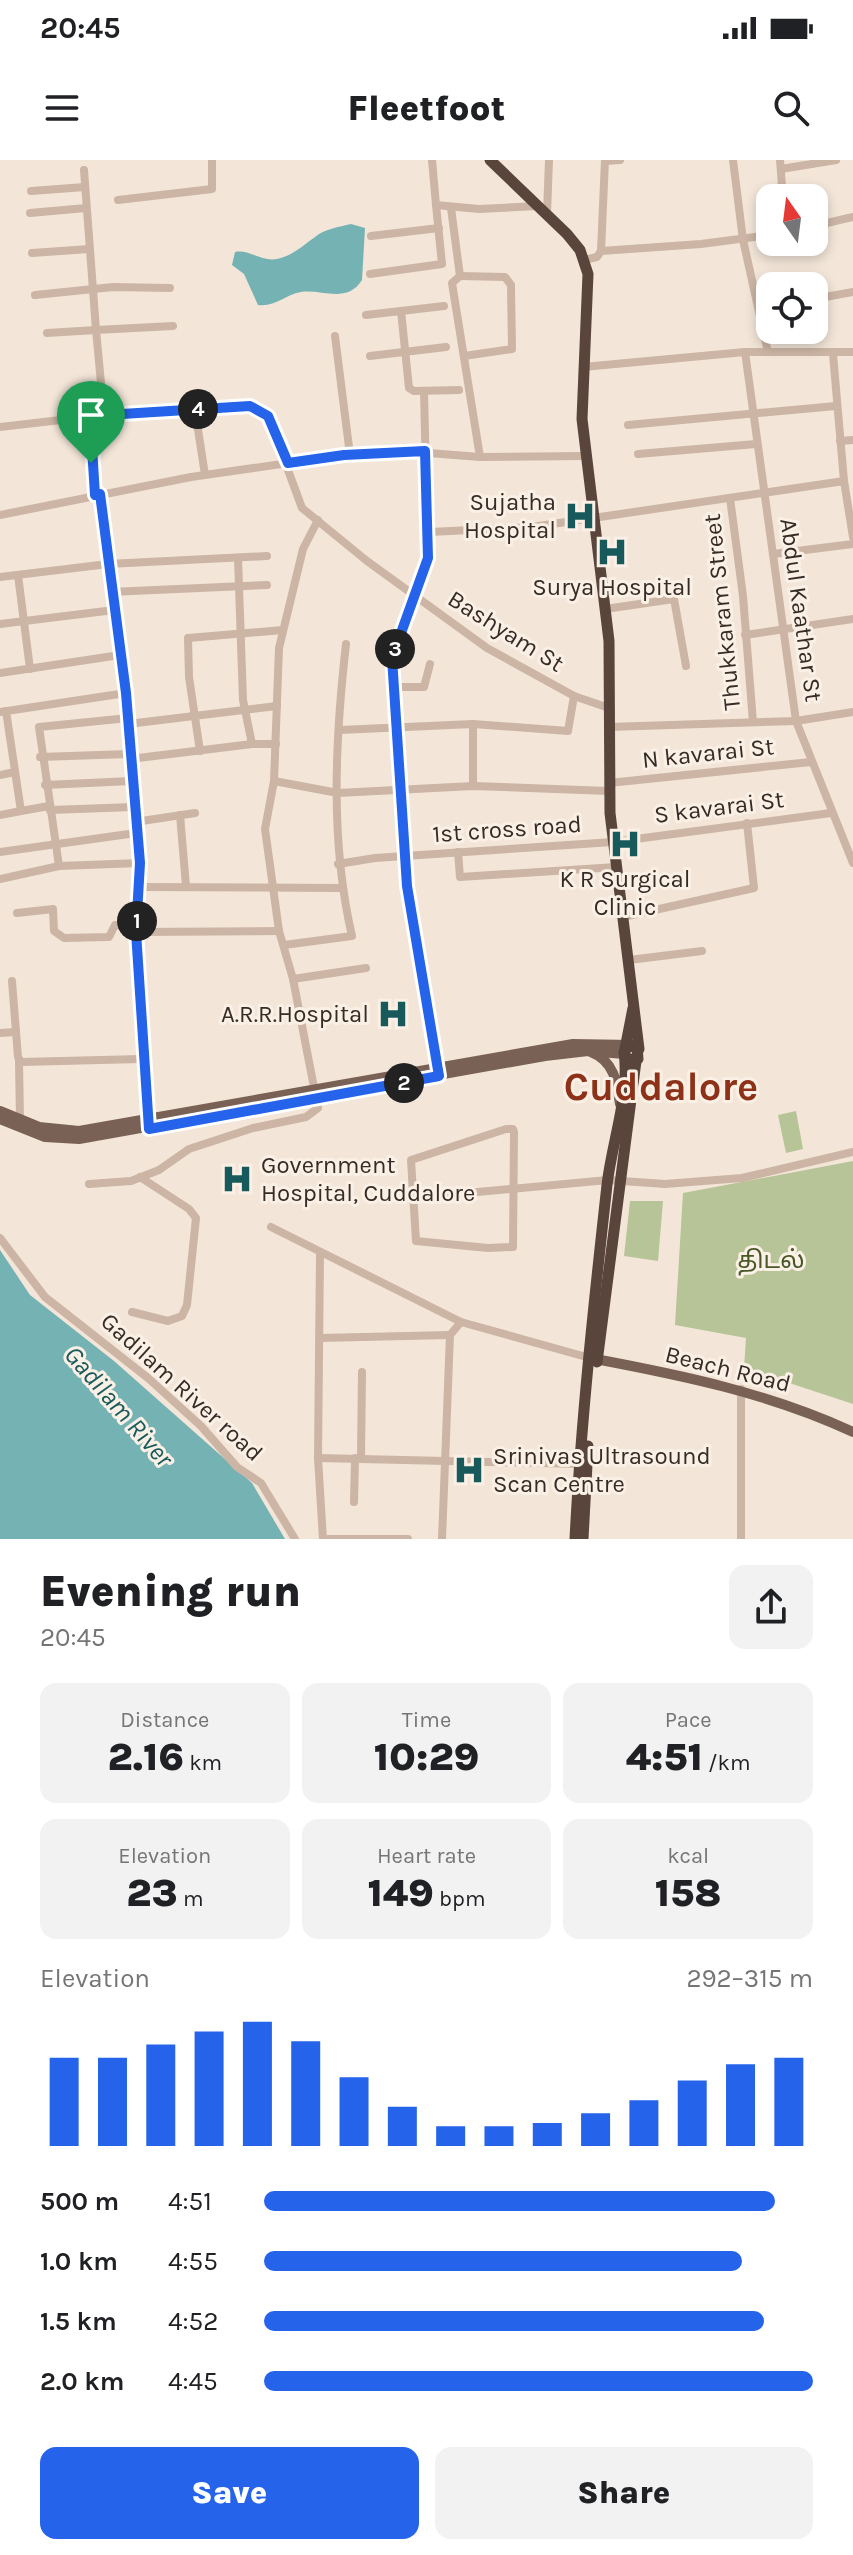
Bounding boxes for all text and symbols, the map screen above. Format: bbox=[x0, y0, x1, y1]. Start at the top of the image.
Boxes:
text: 20:45 bbox=[40, 10, 121, 46]
icon: menu bbox=[40, 86, 84, 130]
icon: search bbox=[769, 86, 813, 130]
text: Fleetfoot bbox=[347, 87, 506, 129]
north arrow bbox=[756, 184, 828, 256]
map controls bbox=[756, 184, 828, 344]
button: locate bbox=[756, 272, 828, 344]
pin bbox=[57, 381, 125, 463]
pin: 4 bbox=[178, 389, 218, 429]
icon: arrive bbox=[69, 393, 113, 437]
text: 4 bbox=[191, 396, 205, 422]
place label: Sujatha Hospital bbox=[464, 488, 556, 544]
hospital icon: Sujatha Hospital bbox=[563, 499, 597, 533]
street label: Thukkaram Street bbox=[698, 512, 746, 712]
street label: Abdul Kaathar St bbox=[774, 517, 828, 703]
hospital icon: Surya Hospital bbox=[595, 535, 629, 569]
place label: Surya Hospital bbox=[532, 573, 692, 601]
street label: Bashyam St bbox=[443, 584, 569, 678]
pin: 3 bbox=[375, 629, 415, 669]
text: 3 bbox=[388, 636, 402, 662]
street label: N kavarai St bbox=[641, 732, 775, 774]
street label: S kavarai St bbox=[653, 785, 785, 829]
street label: 1st cross road bbox=[431, 810, 583, 848]
hospital icon: K R Surgical Clinic bbox=[608, 827, 642, 861]
place label: K R Surgical Clinic bbox=[559, 865, 691, 921]
pin: 1 bbox=[117, 901, 157, 941]
text: 1 bbox=[133, 908, 141, 934]
hospital icon: A.R.R.Hospital bbox=[376, 997, 410, 1031]
place label: A.R.R.Hospital bbox=[221, 1000, 369, 1028]
pin: 2 bbox=[384, 1063, 424, 1103]
district label: Cuddalore bbox=[564, 1063, 758, 1110]
text: 2 bbox=[397, 1070, 411, 1096]
place label: Government Hospital, Cuddalore bbox=[261, 1151, 475, 1207]
hospital icon: Government Hospital, Cuddalore bbox=[220, 1162, 254, 1196]
park label: திடல் bbox=[737, 1246, 805, 1276]
street label: Gadilam River road bbox=[95, 1307, 269, 1467]
water label: Gadilam River bbox=[58, 1339, 180, 1473]
street label: Beach Road bbox=[662, 1340, 794, 1398]
place label: Srinivas Ultrasound Scan Centre bbox=[493, 1442, 711, 1498]
hospital icon: Srinivas Ultrasound Scan Centre bbox=[452, 1453, 486, 1487]
button: share bbox=[729, 1565, 813, 1649]
text: Evening run bbox=[40, 1566, 301, 1617]
text: 20:45 bbox=[40, 1622, 106, 1653]
text: Distance bbox=[120, 1707, 209, 1733]
text: Time bbox=[402, 1707, 451, 1733]
text: Pace bbox=[665, 1707, 712, 1733]
text: 2.16 bbox=[107, 1733, 184, 1780]
text: 10:29 bbox=[374, 1733, 479, 1780]
text: 4:51 bbox=[626, 1733, 703, 1780]
text: km bbox=[184, 1750, 222, 1776]
text: /km bbox=[703, 1750, 751, 1776]
text: Elevation bbox=[118, 1843, 211, 1869]
text: Heart rate bbox=[377, 1843, 476, 1869]
text: kcal bbox=[667, 1843, 709, 1869]
text: 23 bbox=[126, 1869, 178, 1916]
text: 149 bbox=[367, 1869, 434, 1916]
text: 158 bbox=[655, 1869, 721, 1916]
text: m bbox=[178, 1886, 203, 1912]
text: bpm bbox=[434, 1886, 486, 1912]
text: Elevation bbox=[40, 1963, 150, 1994]
text: 292–315 m bbox=[686, 1963, 813, 1994]
text: 500 m bbox=[40, 2186, 119, 2217]
text: 4:51 bbox=[168, 2186, 212, 2217]
text: 1.0 km bbox=[40, 2246, 118, 2277]
text: 4:55 bbox=[168, 2246, 218, 2277]
text: 1.5 km bbox=[40, 2306, 117, 2337]
text: 4:52 bbox=[168, 2306, 218, 2337]
text: 2.0 km bbox=[40, 2366, 124, 2397]
text: 4:45 bbox=[168, 2366, 218, 2397]
button: Save bbox=[40, 2447, 419, 2539]
button: Share bbox=[435, 2447, 813, 2539]

